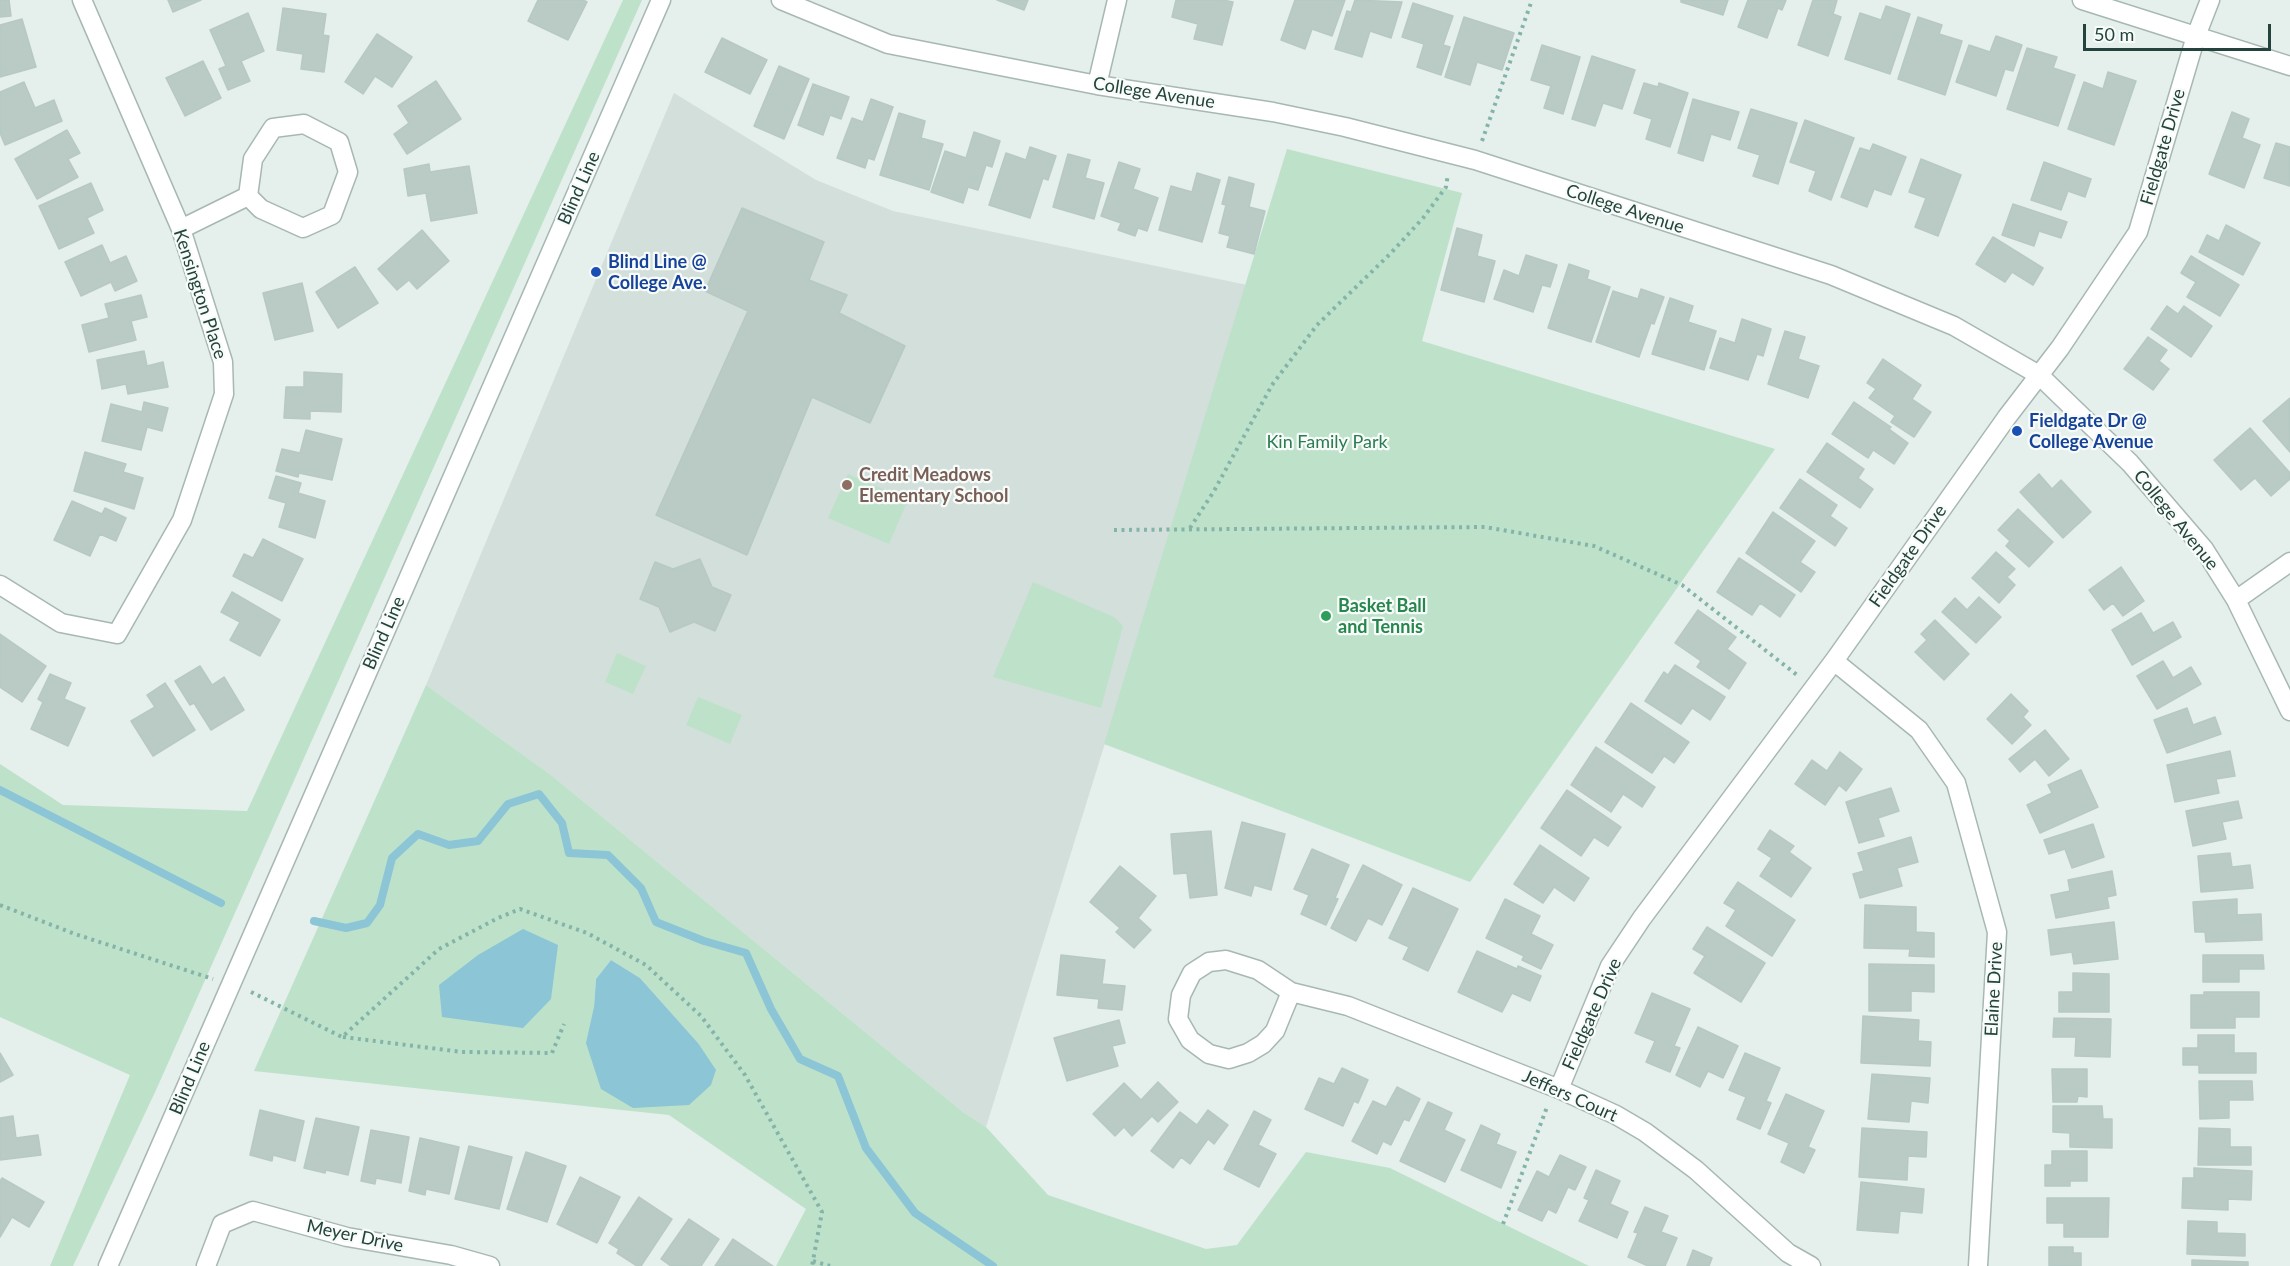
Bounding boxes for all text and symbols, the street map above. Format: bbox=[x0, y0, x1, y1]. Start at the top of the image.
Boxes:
scale bar bbox=[2086, 12, 2274, 50]
text: 50 m bbox=[2094, 23, 2134, 45]
street label: College Avenue bbox=[1092, 73, 1216, 113]
street label: Fieldgate Drive bbox=[2136, 86, 2190, 208]
street label: Blind Line bbox=[553, 148, 605, 228]
street label: College Avenue bbox=[1563, 180, 1687, 238]
street label: Kensington Place bbox=[169, 226, 231, 362]
place label: Blind Line @ College Ave. bbox=[608, 251, 707, 294]
marker: Blind Line @ College Ave. bbox=[589, 265, 603, 279]
place label: Fieldgate Dr @ College Avenue bbox=[2029, 410, 2153, 452]
marker: Fieldgate Dr @ College Avenue bbox=[2010, 424, 2024, 438]
park label: Kin Family Park bbox=[1266, 431, 1388, 453]
place label: Credit Meadows Elementary School bbox=[859, 464, 1008, 506]
street label: College Avenue bbox=[2129, 465, 2223, 575]
marker: Credit Meadows Elementary School bbox=[840, 478, 854, 492]
street label: Fieldgate Drive bbox=[1865, 501, 1951, 611]
street label: Blind Line bbox=[358, 593, 410, 673]
place label: Basket Ball and Tennis bbox=[1338, 595, 1426, 638]
marker: Basket Ball and Tennis bbox=[1319, 609, 1333, 623]
street label: Elaine Drive bbox=[1981, 941, 2007, 1037]
street label: Fieldgate Drive bbox=[1558, 955, 1626, 1073]
street label: Blind Line bbox=[165, 1038, 215, 1118]
street label: Jeffers Court bbox=[1519, 1065, 1621, 1127]
street label: Meyer Drive bbox=[305, 1215, 405, 1257]

